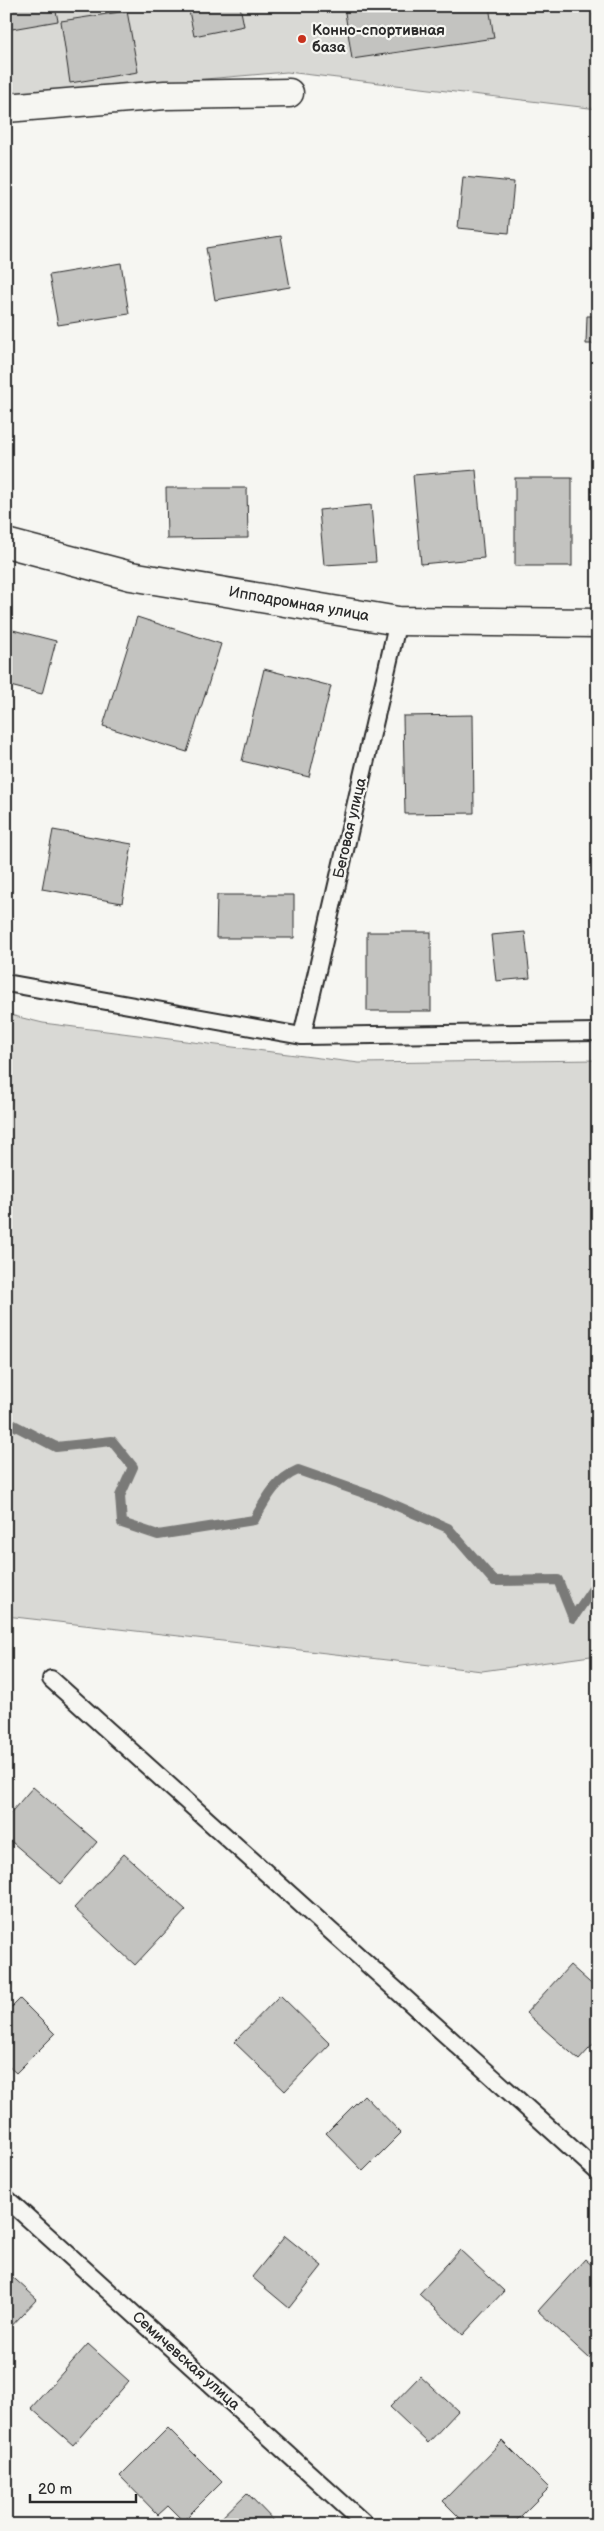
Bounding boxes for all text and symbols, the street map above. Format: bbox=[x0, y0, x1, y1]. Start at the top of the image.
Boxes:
place label: Конно-спортивная база bbox=[312, 21, 445, 57]
marker: Конно-спортивная база bbox=[296, 33, 308, 45]
street label: Ипподромная улица bbox=[227, 582, 371, 626]
street label: Беговая улица bbox=[329, 776, 371, 880]
street label: Семичевская улица bbox=[128, 2308, 244, 2415]
scale bar bbox=[30, 2471, 136, 2503]
text: 20 m bbox=[38, 2480, 72, 2499]

